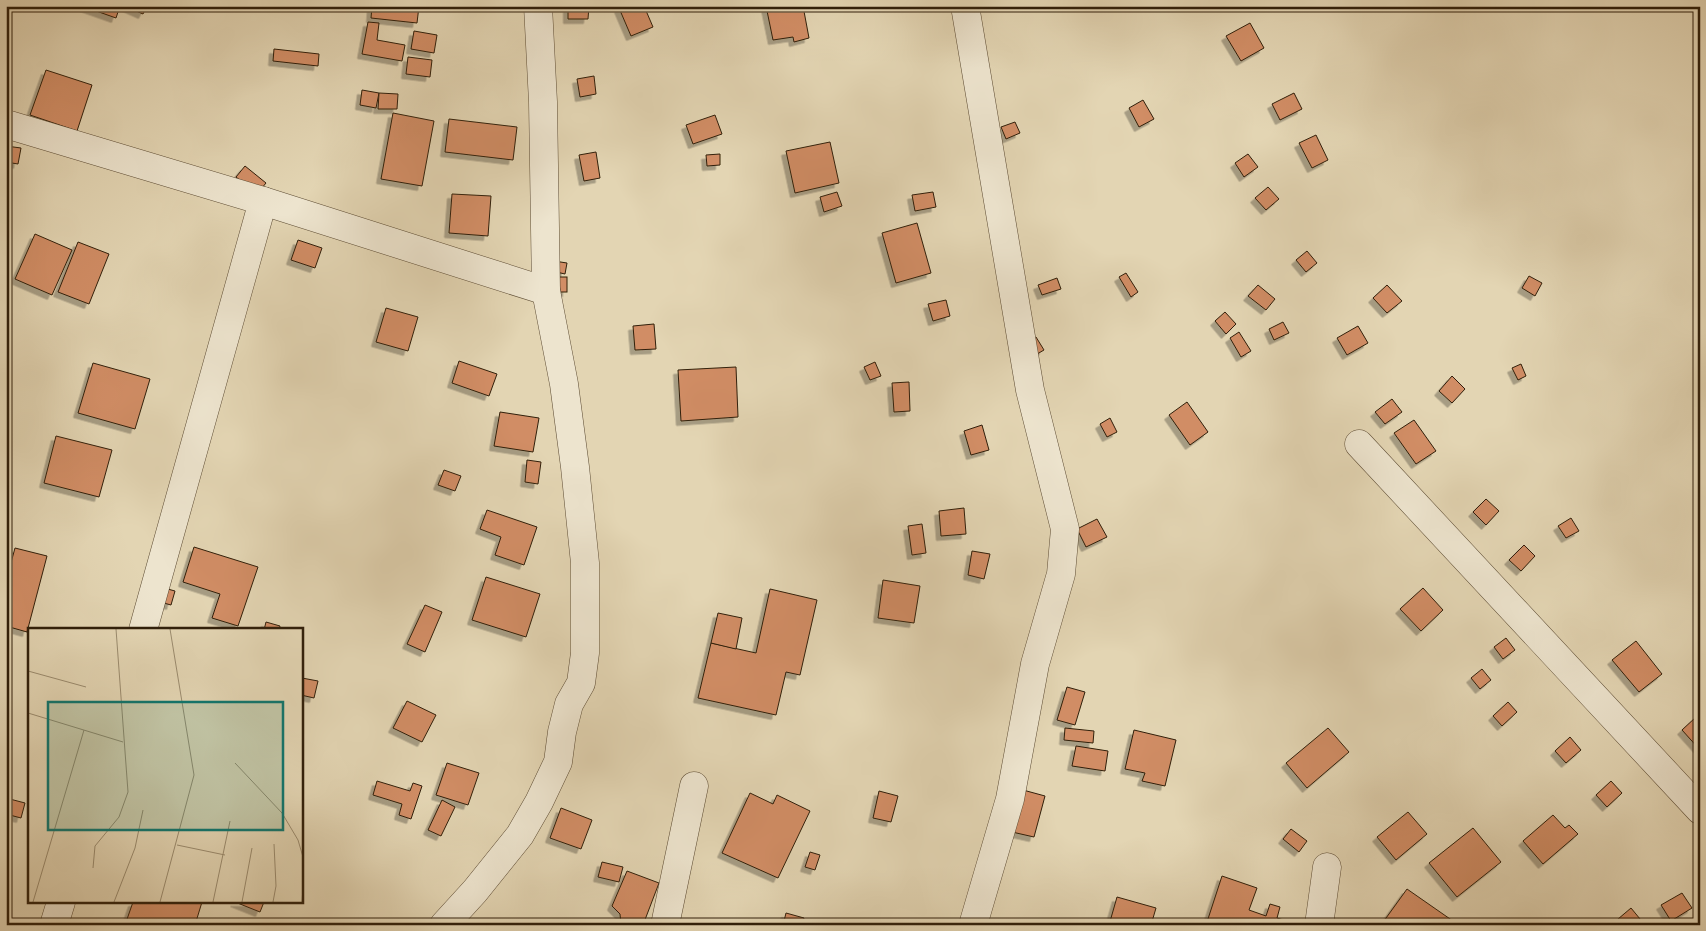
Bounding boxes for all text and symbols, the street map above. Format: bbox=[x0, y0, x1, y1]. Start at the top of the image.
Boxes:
inset map bbox=[28, 628, 302, 904]

